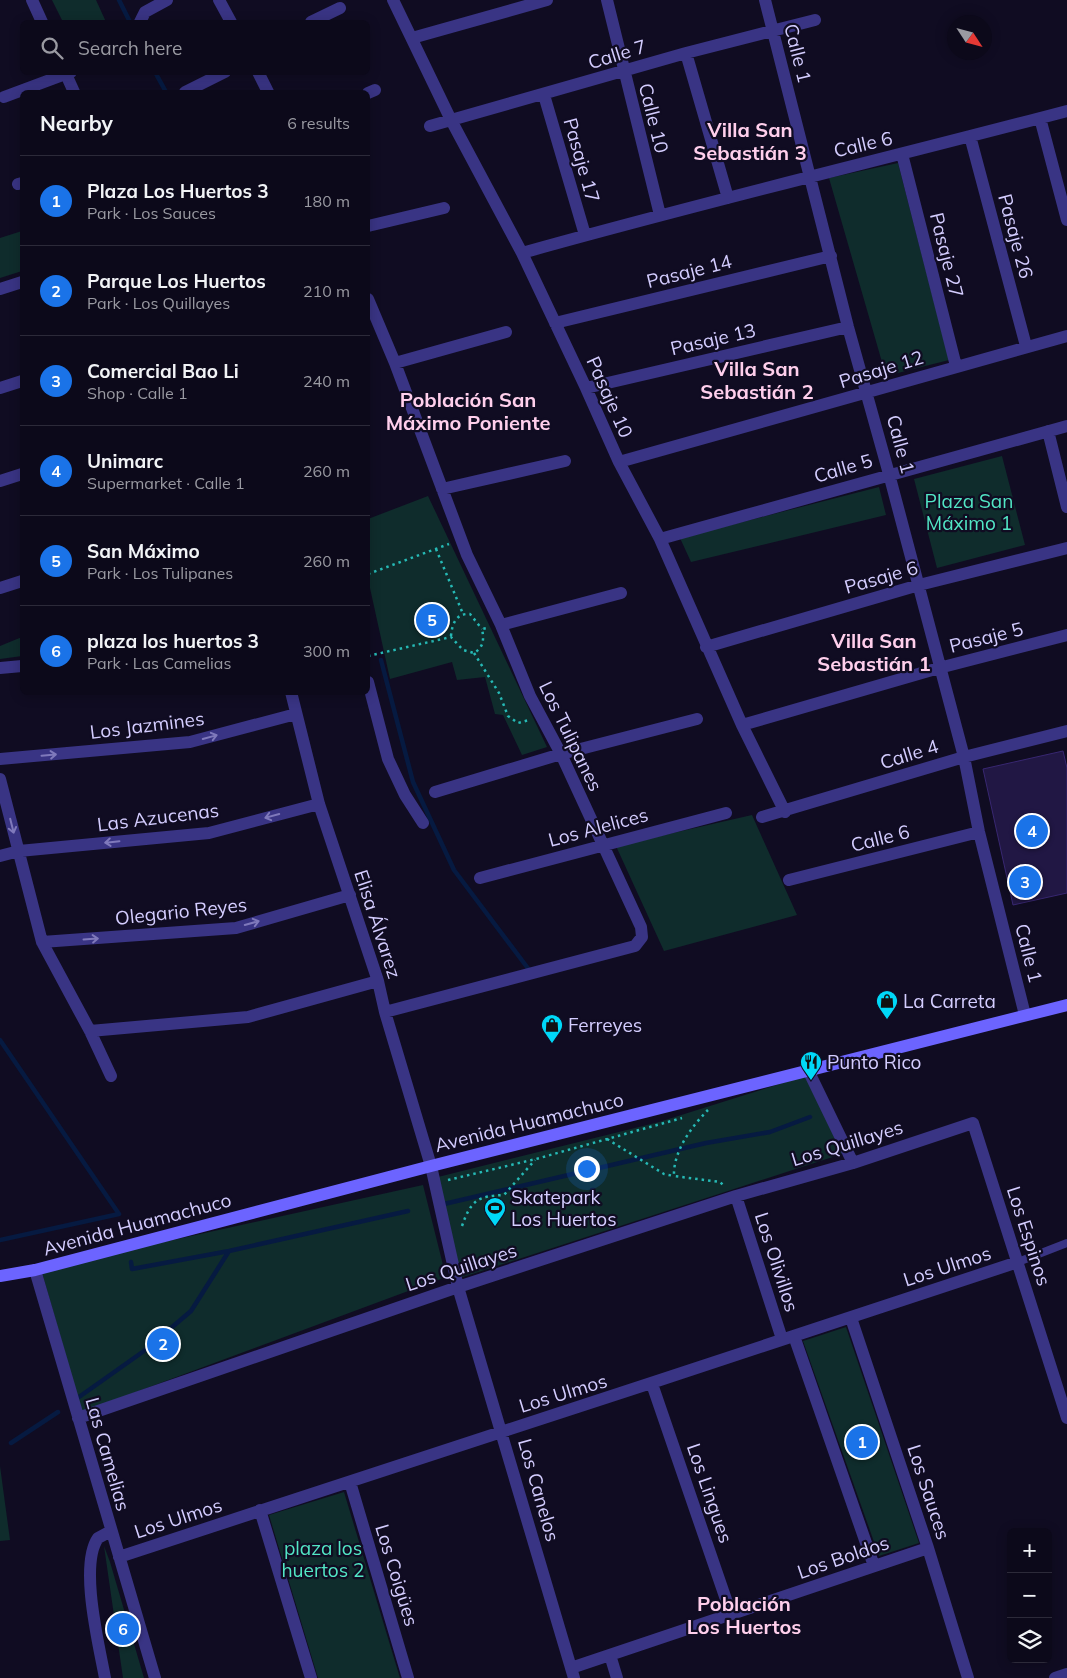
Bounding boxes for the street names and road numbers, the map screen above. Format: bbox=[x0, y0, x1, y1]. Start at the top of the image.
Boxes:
street label: Calle 1 bbox=[779, 21, 817, 85]
street label: Calle 7 bbox=[585, 34, 649, 74]
street label: Calle 10 bbox=[634, 81, 674, 155]
street label: Pasaje 17 bbox=[559, 115, 605, 205]
street label: Calle 6 bbox=[831, 126, 895, 162]
street label: Pasaje 26 bbox=[993, 191, 1039, 281]
street label: Pasaje 27 bbox=[925, 210, 969, 300]
street label: Pasaje 14 bbox=[644, 249, 734, 293]
street label: Pasaje 13 bbox=[668, 318, 758, 360]
street label: Pasaje 12 bbox=[836, 345, 926, 393]
street label: Pasaje 10 bbox=[581, 352, 639, 442]
street label: Calle 1 bbox=[882, 412, 920, 476]
street label: Calle 5 bbox=[811, 448, 875, 488]
street label: Pasaje 6 bbox=[841, 555, 921, 599]
street label: Pasaje 5 bbox=[947, 616, 1025, 658]
street label: Los Tulipanes bbox=[534, 677, 608, 795]
street label: Los Jazmines bbox=[88, 706, 206, 744]
street label: Calle 4 bbox=[877, 734, 941, 774]
street label: Las Azucenas bbox=[96, 798, 220, 836]
street label: Los Alelices bbox=[545, 802, 651, 852]
street label: Calle 6 bbox=[848, 819, 912, 857]
street label: Elisa Álvarez bbox=[349, 867, 407, 981]
street label: Olegario Reyes bbox=[114, 892, 248, 930]
street label: Calle 1 bbox=[1010, 921, 1048, 985]
street label: Avenida Huamachuco bbox=[432, 1087, 626, 1157]
street label: Los Quillayes bbox=[788, 1115, 906, 1171]
street label: Los Espinos bbox=[1002, 1183, 1056, 1289]
street label: Avenida Huamachuco bbox=[40, 1187, 234, 1261]
street label: Los Olivillos bbox=[750, 1209, 804, 1315]
street label: Los Quillayes bbox=[402, 1238, 520, 1296]
street label: Los Ulmos bbox=[900, 1241, 994, 1291]
street label: Los Ulmos bbox=[516, 1368, 610, 1418]
street label: Las Camelias bbox=[80, 1394, 136, 1514]
street label: Los Canelos bbox=[513, 1436, 565, 1544]
street label: Los Lingues bbox=[682, 1440, 738, 1546]
street label: Los Sauces bbox=[902, 1441, 956, 1543]
street label: Los Ulmos bbox=[131, 1493, 225, 1543]
street label: Los Coigües bbox=[370, 1521, 424, 1629]
street label: Los Boldos bbox=[794, 1530, 892, 1584]

